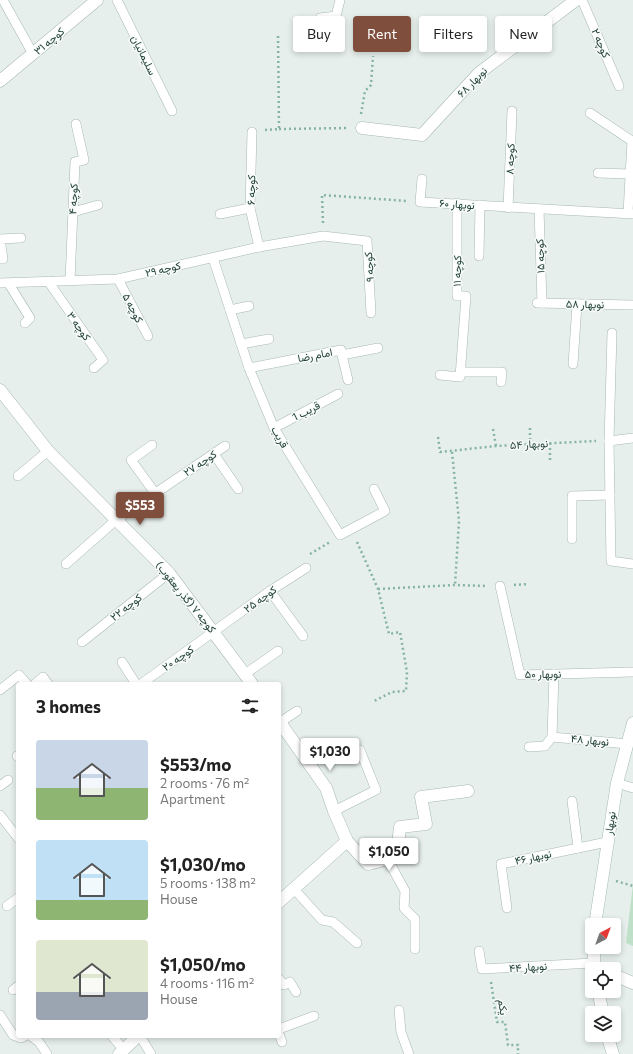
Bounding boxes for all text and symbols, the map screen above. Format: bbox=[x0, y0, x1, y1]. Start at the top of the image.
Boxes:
chip: Buy bbox=[293, 16, 345, 52]
chip: Rent bbox=[353, 16, 411, 52]
chip: Filters bbox=[419, 16, 487, 52]
chip: New bbox=[495, 16, 552, 52]
street label: کوچه ۳۱ bbox=[31, 24, 68, 59]
street label: کوچه ۲ bbox=[588, 26, 613, 60]
street label: سلیمانیان bbox=[128, 33, 160, 78]
street label: نوبهار ۶۸ bbox=[454, 64, 490, 100]
street label: کوچه ۸ bbox=[502, 143, 519, 175]
street label: کوچه ۶ bbox=[244, 175, 259, 205]
street label: کوچه ۴ bbox=[65, 183, 82, 215]
street label: نوبهار ۶۰ bbox=[439, 196, 475, 212]
street label: کوچه ۱۵ bbox=[532, 238, 549, 274]
street label: کوچه ۹ bbox=[361, 251, 378, 283]
street label: کوچه ۱۱ bbox=[450, 255, 465, 287]
street label: کوچه ۲۹ bbox=[144, 258, 182, 281]
street label: کوچه ۵ bbox=[119, 291, 147, 326]
street label: نوبهار ۵۸ bbox=[566, 297, 604, 311]
street label: کوچه ۳ bbox=[63, 309, 94, 344]
street label: امام رضا bbox=[297, 345, 334, 366]
street label: قریب 1 bbox=[290, 398, 322, 424]
street label: قریب bbox=[268, 424, 292, 450]
street label: نوبهار ۵۴ bbox=[510, 436, 548, 452]
street label: کوچه ۲۷ bbox=[181, 447, 220, 480]
pin: $553 bbox=[116, 492, 164, 526]
text: $553 bbox=[125, 497, 155, 513]
street label: کوچه ۷ (گذر یعقوب) bbox=[152, 558, 219, 636]
street label: کوچه ۲۵ bbox=[241, 582, 280, 616]
street label: کوچه ۲۲ bbox=[107, 590, 145, 625]
street label: کوچه ۲۰ bbox=[159, 642, 197, 675]
street label: نوبهار ۵۰ bbox=[525, 667, 561, 681]
icon: filters bbox=[239, 695, 261, 717]
text: 3 homes bbox=[36, 696, 101, 717]
street label: نوبهار ۴۸ bbox=[570, 731, 610, 749]
pin: $1,030 bbox=[297, 738, 363, 772]
text: $1,030 bbox=[309, 743, 351, 759]
text: $553/mo bbox=[160, 754, 231, 775]
icon: home bbox=[68, 756, 116, 804]
text: 2 rooms · 76 m² bbox=[160, 775, 249, 791]
text: Apartment bbox=[160, 791, 225, 807]
street label: نوبهار bbox=[601, 810, 619, 837]
pin: $1,050 bbox=[356, 838, 422, 872]
text: $1,050 bbox=[368, 843, 410, 859]
street label: نوبهار ۴۶ bbox=[513, 846, 553, 868]
text: $1,030/mo bbox=[160, 854, 246, 875]
icon: home bbox=[68, 856, 116, 904]
text: 5 rooms · 138 m² bbox=[160, 875, 256, 891]
text: House bbox=[160, 891, 198, 907]
north arrow bbox=[585, 918, 621, 954]
map controls bbox=[585, 918, 621, 1042]
text: $1,050/mo bbox=[160, 954, 246, 975]
icon: home bbox=[68, 956, 116, 1004]
street label: نوبهار ۴۴ bbox=[509, 959, 547, 975]
button: locate bbox=[585, 962, 621, 998]
text: 4 rooms · 116 m² bbox=[160, 975, 254, 991]
text: House bbox=[160, 991, 198, 1007]
street label: یکم bbox=[494, 998, 511, 1016]
button: layers bbox=[585, 1006, 621, 1042]

